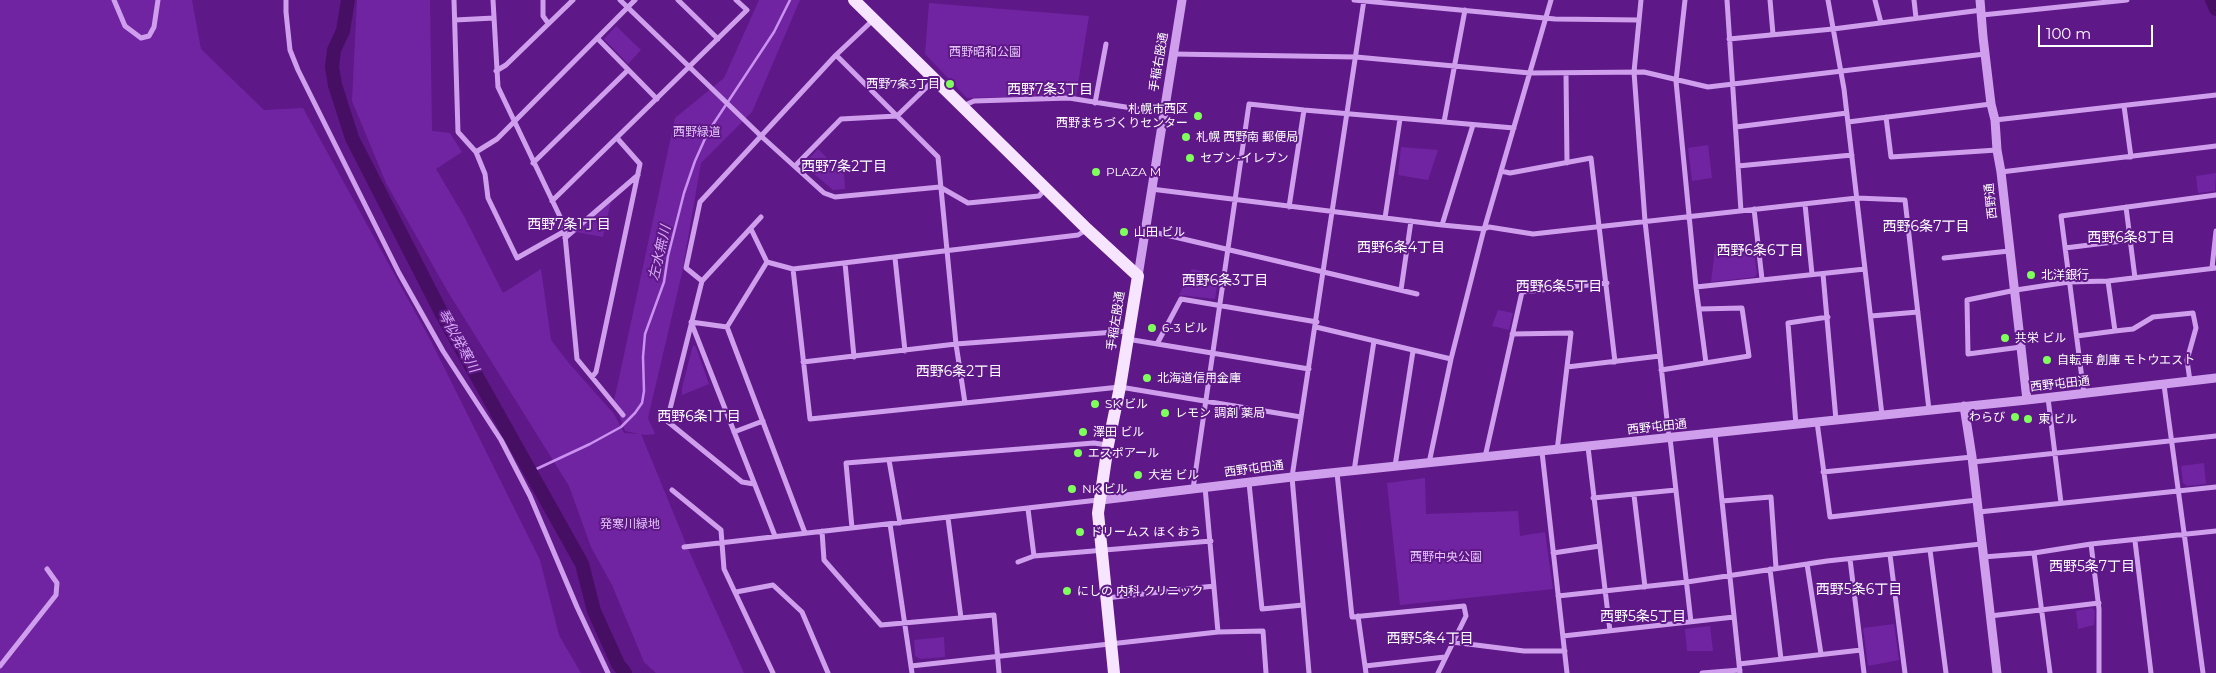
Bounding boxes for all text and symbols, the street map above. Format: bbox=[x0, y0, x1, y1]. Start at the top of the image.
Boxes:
scale bar bbox=[2041, 15, 2156, 47]
text: 100 m bbox=[2046, 24, 2091, 43]
street label: 手稲右股通 bbox=[1147, 31, 1171, 93]
park label: 西野昭和公園 bbox=[949, 45, 1021, 59]
place label: 西野7条3丁目 bbox=[866, 77, 940, 91]
marker: 西野7条3丁目 bbox=[944, 78, 956, 90]
district label: 西野7条3丁目 bbox=[1007, 82, 1093, 98]
place label: 札幌市西区 西野まちづくりセンター bbox=[1056, 102, 1188, 130]
marker: 札幌市西区 西野まちづくりセンター bbox=[1192, 110, 1204, 122]
park label: 西野緑道 bbox=[673, 125, 721, 139]
place label: 札幌 西野南 郵便局 bbox=[1196, 130, 1298, 144]
marker: 札幌 西野南 郵便局 bbox=[1180, 131, 1192, 143]
place label: セブン-イレブン bbox=[1200, 151, 1289, 165]
marker: セブン-イレブン bbox=[1184, 152, 1196, 164]
district label: 西野7条2丁目 bbox=[801, 159, 887, 175]
place label: PLAZA M bbox=[1106, 165, 1161, 179]
marker: PLAZA M bbox=[1090, 166, 1102, 178]
street label: 西野通 bbox=[1982, 182, 2000, 220]
district label: 西野7条1丁目 bbox=[527, 217, 611, 233]
district label: 西野6条7丁目 bbox=[1883, 219, 1969, 235]
water label: 左水無川 bbox=[646, 224, 674, 282]
place label: 山田 ビル bbox=[1134, 225, 1185, 239]
marker: 山田 ビル bbox=[1118, 226, 1130, 238]
district label: 西野6条8丁目 bbox=[2087, 230, 2175, 246]
district label: 西野6条4丁目 bbox=[1357, 240, 1445, 256]
district label: 西野6条6丁目 bbox=[1716, 243, 1804, 259]
place label: 北洋銀行 bbox=[2041, 268, 2089, 282]
marker: 北洋銀行 bbox=[2025, 269, 2037, 281]
district label: 西野6条3丁目 bbox=[1182, 273, 1268, 289]
district label: 西野6条5丁目 bbox=[1516, 279, 1602, 295]
street label: 手稲左股通 bbox=[1104, 290, 1128, 352]
water label: 琴似発寒川 bbox=[434, 306, 482, 376]
place label: 6-3 ビル bbox=[1162, 321, 1208, 335]
marker: 6-3 ビル bbox=[1146, 322, 1158, 334]
place label: 共栄 ビル bbox=[2015, 331, 2066, 345]
marker: 共栄 ビル bbox=[1999, 332, 2011, 344]
place label: 自転車 創庫 モトウエスト bbox=[2057, 353, 2195, 367]
marker: 自転車 創庫 モトウエスト bbox=[2041, 354, 2053, 366]
district label: 西野6条2丁目 bbox=[916, 364, 1002, 380]
place label: 北海道信用金庫 bbox=[1157, 371, 1241, 385]
marker: 北海道信用金庫 bbox=[1141, 372, 1153, 384]
street label: 西野屯田通 bbox=[2029, 374, 2091, 394]
place label: SK ビル bbox=[1105, 397, 1148, 411]
marker: SK ビル bbox=[1089, 398, 1101, 410]
place label: レモン 調剤 薬局 bbox=[1175, 406, 1265, 420]
marker: レモン 調剤 薬局 bbox=[1159, 407, 1171, 419]
district label: 西野6条1丁目 bbox=[657, 409, 741, 425]
place label: わらび bbox=[1969, 410, 2005, 424]
marker: わらび bbox=[2009, 411, 2021, 423]
place label: 東 ビル bbox=[2038, 412, 2077, 426]
marker: 東 ビル bbox=[2022, 413, 2034, 425]
street label: 西野屯田通 bbox=[1626, 417, 1688, 437]
place label: 澤田 ビル bbox=[1093, 425, 1144, 439]
marker: 澤田 ビル bbox=[1077, 426, 1089, 438]
place label: エスポアール bbox=[1088, 446, 1159, 460]
marker: エスポアール bbox=[1072, 447, 1084, 459]
street label: 西野屯田通 bbox=[1223, 458, 1285, 480]
place label: 大岩 ビル bbox=[1148, 468, 1199, 482]
marker: 大岩 ビル bbox=[1132, 469, 1144, 481]
place label: NK ビル bbox=[1082, 482, 1127, 496]
marker: NK ビル bbox=[1066, 483, 1078, 495]
park label: 発寒川緑地 bbox=[600, 517, 660, 531]
place label: ドリームス ほくおう bbox=[1090, 525, 1201, 539]
marker: ドリームス ほくおう bbox=[1074, 526, 1086, 538]
park label: 西野中央公園 bbox=[1410, 550, 1482, 564]
district label: 西野5条7丁目 bbox=[2049, 559, 2135, 575]
district label: 西野5条6丁目 bbox=[1816, 582, 1902, 598]
place label: にしの 内科 クリニック bbox=[1077, 584, 1203, 598]
marker: にしの 内科 クリニック bbox=[1061, 585, 1073, 597]
district label: 西野5条5丁目 bbox=[1600, 609, 1686, 625]
district label: 西野5条4丁目 bbox=[1386, 631, 1474, 647]

